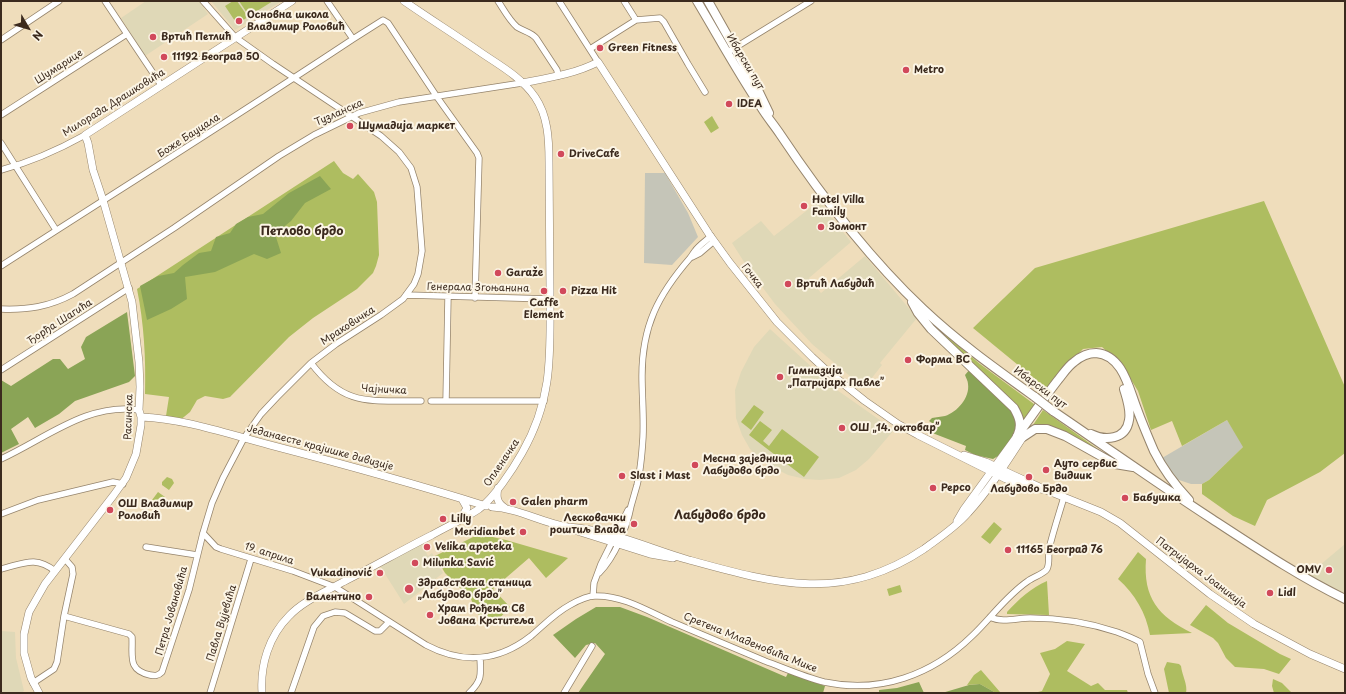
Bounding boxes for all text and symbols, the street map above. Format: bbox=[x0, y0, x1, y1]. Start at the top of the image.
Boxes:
north arrow bbox=[8, 8, 48, 48]
place label: Основна школа Владимир Роловић bbox=[247, 9, 345, 32]
marker: Основна школа Владимир Роловић bbox=[234, 16, 244, 26]
text: N bbox=[28, 27, 47, 44]
place label: Вртић Петлић bbox=[161, 31, 231, 43]
marker: Вртић Петлић bbox=[148, 32, 158, 42]
street label: Ибарски пут bbox=[724, 32, 766, 92]
place label: Green Fitness bbox=[608, 42, 677, 54]
marker: Green Fitness bbox=[595, 43, 605, 53]
street label: Шумарице bbox=[33, 47, 85, 87]
place label: 11192 Београд 50 bbox=[172, 51, 259, 63]
marker: 11192 Београд 50 bbox=[159, 52, 169, 62]
place label: Metro bbox=[914, 64, 944, 76]
marker: Metro bbox=[901, 65, 911, 75]
street label: Милорада Драшковића bbox=[61, 67, 167, 139]
street label: Тузланска bbox=[313, 97, 365, 129]
place label: IDEA bbox=[737, 98, 762, 110]
marker: IDEA bbox=[724, 99, 734, 109]
street label: Боже Бауцала bbox=[156, 111, 222, 161]
place label: Шумадија маркет bbox=[358, 120, 455, 132]
marker: Шумадија маркет bbox=[345, 121, 355, 131]
place label: DriveCafe bbox=[569, 148, 620, 160]
marker: DriveCafe bbox=[556, 149, 566, 159]
place label: Hotel Villa Family bbox=[812, 194, 865, 218]
marker: Hotel Villa Family bbox=[799, 201, 809, 211]
place label: Зомонт bbox=[829, 221, 866, 233]
marker: Зомонт bbox=[816, 222, 826, 232]
district label: Петлово брдо bbox=[261, 225, 343, 239]
street label: Гочка bbox=[739, 261, 765, 291]
place label: Garaže bbox=[506, 267, 543, 279]
marker: Garaže bbox=[493, 268, 503, 278]
place label: Вртић Лабудић bbox=[796, 278, 874, 290]
marker: Вртић Лабудић bbox=[783, 279, 793, 289]
street label: Генерала Згоњанина bbox=[427, 281, 529, 295]
place label: Pizza Hit bbox=[571, 285, 617, 297]
marker: Caffe Element bbox=[539, 286, 549, 296]
marker: Pizza Hit bbox=[558, 286, 568, 296]
street label: Ђорђа Шагића bbox=[25, 297, 95, 347]
place label: Caffe Element bbox=[524, 297, 564, 320]
street label: Мраковичка bbox=[319, 304, 377, 348]
place label: Форма ВС bbox=[916, 354, 970, 366]
marker: Форма ВС bbox=[903, 355, 913, 365]
place label: Гимназија „Патријарх Павле” bbox=[788, 365, 884, 388]
street label: Ибарски пут bbox=[1011, 365, 1069, 411]
marker: Гимназија „Патријарх Павле” bbox=[775, 372, 785, 382]
street label: Чајничка bbox=[361, 383, 407, 397]
street label: Расинска bbox=[122, 394, 136, 440]
place label: ОШ „14. октобар” bbox=[850, 422, 939, 434]
street label: Једанаесте крајишке дивизије bbox=[245, 423, 395, 473]
marker: ОШ „14. октобар” bbox=[837, 423, 847, 433]
street label: Опленачка bbox=[482, 437, 522, 489]
place label: Месна заједница Лабудово брдо bbox=[703, 453, 792, 476]
place label: Ауто сервис Видиик bbox=[1054, 458, 1117, 482]
marker: Месна заједница Лабудово брдо bbox=[690, 460, 700, 470]
marker: Ауто сервис Видиик bbox=[1041, 465, 1051, 475]
place label: Slast i Mast bbox=[630, 470, 691, 482]
marker: Slast i Mast bbox=[617, 471, 627, 481]
marker: Лабудово Брдо bbox=[1024, 472, 1034, 482]
place label: Pepco bbox=[941, 482, 971, 494]
marker: Pepco bbox=[928, 483, 938, 493]
place label: Лабудово Брдо bbox=[990, 483, 1068, 495]
place label: Бабушка bbox=[1133, 492, 1181, 504]
marker: Бабушка bbox=[1120, 493, 1130, 503]
place label: Galen pharm bbox=[521, 496, 588, 508]
marker: Galen pharm bbox=[508, 497, 518, 507]
place label: ОШ Владимир Роловић bbox=[118, 498, 193, 522]
marker: ОШ Владимир Роловић bbox=[105, 505, 115, 515]
district label: Лабудово брдо bbox=[674, 509, 766, 523]
place label: Лесковачки роштиљ Влада bbox=[550, 512, 626, 536]
place label: Lilly bbox=[451, 513, 471, 525]
marker: Lilly bbox=[438, 514, 448, 524]
marker: Лесковачки роштиљ Влада bbox=[629, 519, 639, 529]
place label: Meridianbet bbox=[455, 526, 515, 538]
marker: Meridianbet bbox=[518, 527, 528, 537]
street label: Патријарха Јоаникија bbox=[1153, 535, 1249, 611]
street label: 19. априла bbox=[243, 540, 295, 568]
place label: Velika apoteka bbox=[435, 541, 512, 553]
marker: Velika apoteka bbox=[422, 542, 432, 552]
place label: 11165 Београд 76 bbox=[1016, 544, 1103, 556]
marker: 11165 Београд 76 bbox=[1003, 545, 1013, 555]
place label: Milunka Savić bbox=[423, 557, 494, 569]
marker: Milunka Savić bbox=[410, 558, 420, 568]
place label: OMV bbox=[1297, 564, 1321, 576]
street label: Петра Јовановића bbox=[154, 565, 190, 657]
marker: OMV bbox=[1324, 565, 1334, 575]
place label: Vukadinović bbox=[310, 567, 372, 579]
marker: Vukadinović bbox=[375, 568, 385, 578]
place label: Здравствена станица „Лабудово брдо” bbox=[418, 577, 532, 600]
street label: Павла Вујевића bbox=[205, 583, 239, 663]
marker: Здравствена станица „Лабудово брдо” bbox=[403, 583, 415, 595]
place label: Lidl bbox=[1278, 587, 1296, 599]
marker: Lidl bbox=[1265, 588, 1275, 598]
place label: Валентино bbox=[306, 591, 361, 603]
marker: Валентино bbox=[364, 592, 374, 602]
place label: Храм Рођења Св Јована Крститеља bbox=[438, 603, 534, 626]
marker: Храм Рођења Св Јована Крститеља bbox=[425, 610, 435, 620]
street label: Сретена Младеновића Мике bbox=[681, 611, 819, 675]

